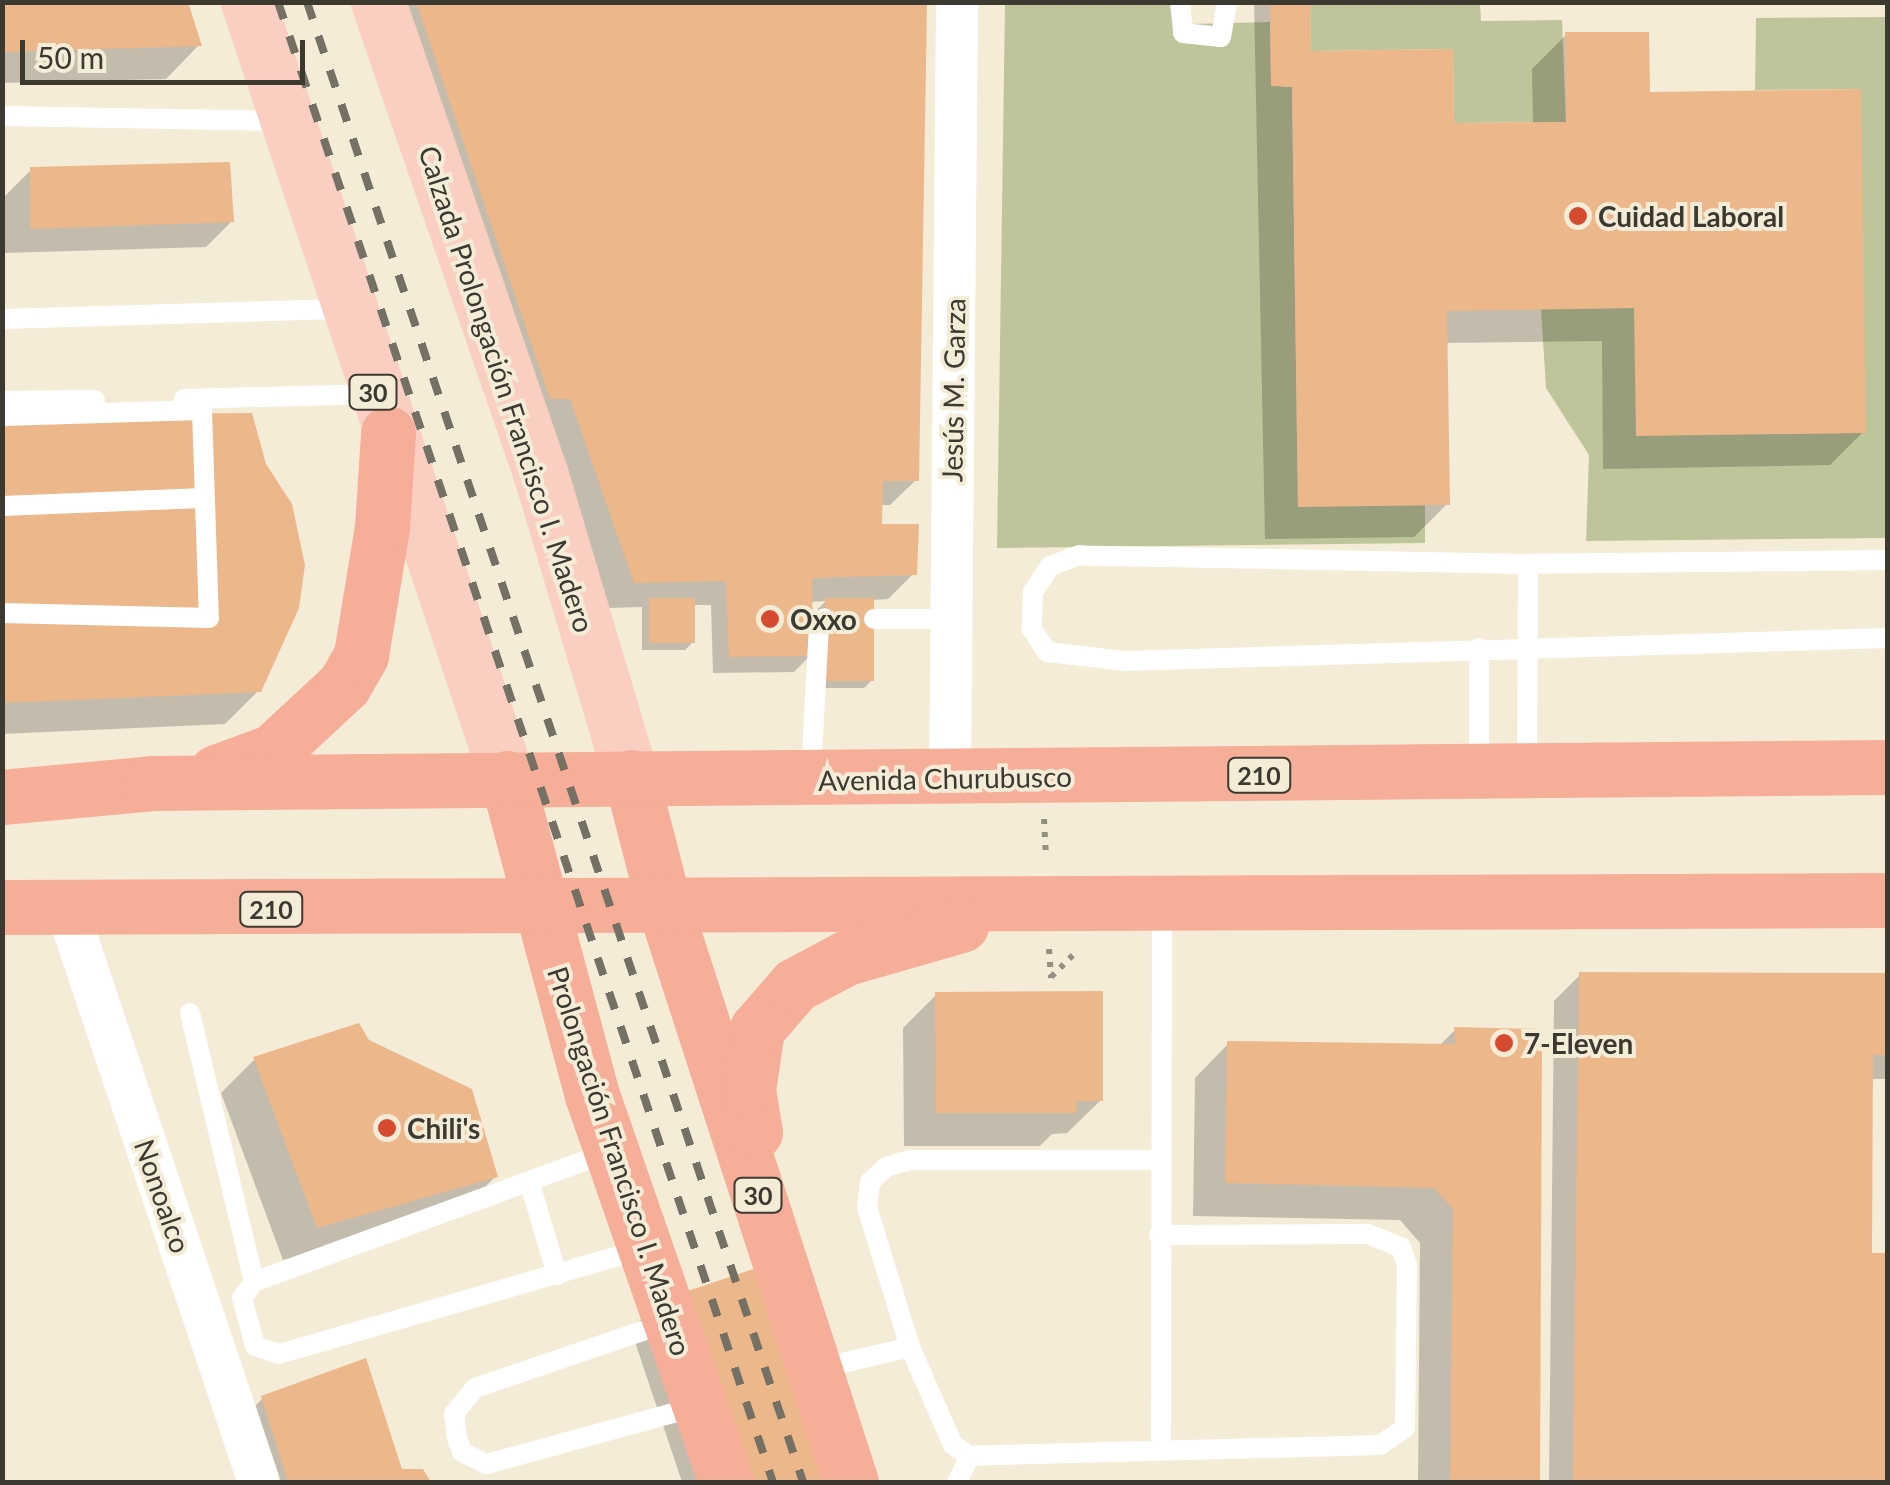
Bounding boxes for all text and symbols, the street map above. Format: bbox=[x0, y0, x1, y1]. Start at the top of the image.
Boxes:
scale bar bbox=[25, 20, 310, 82]
text: 50 m bbox=[37, 39, 104, 75]
street label: Calzada Prolongación Francisco I. Madero bbox=[412, 142, 602, 636]
place label: Cuidad Laboral bbox=[1598, 199, 1784, 233]
marker: Cuidad Laboral bbox=[1567, 205, 1589, 227]
street label: Jesús M. Garza bbox=[935, 298, 971, 482]
road number: 30 bbox=[348, 372, 398, 412]
place label: Oxxo bbox=[790, 602, 857, 636]
marker: Oxxo bbox=[759, 608, 781, 630]
road number: 210 bbox=[1226, 755, 1292, 795]
street label: Avenida Churubusco bbox=[818, 759, 1072, 797]
road number: 210 bbox=[238, 889, 304, 929]
street label: Prolongación Francisco I. Madero bbox=[541, 962, 699, 1360]
place label: 7-Eleven bbox=[1524, 1026, 1633, 1060]
marker: 7-Eleven bbox=[1493, 1032, 1515, 1054]
place label: Chili's bbox=[407, 1111, 480, 1145]
marker: Chili's bbox=[376, 1117, 398, 1139]
street label: Nonoalco bbox=[128, 1135, 198, 1257]
road number: 30 bbox=[733, 1175, 783, 1215]

